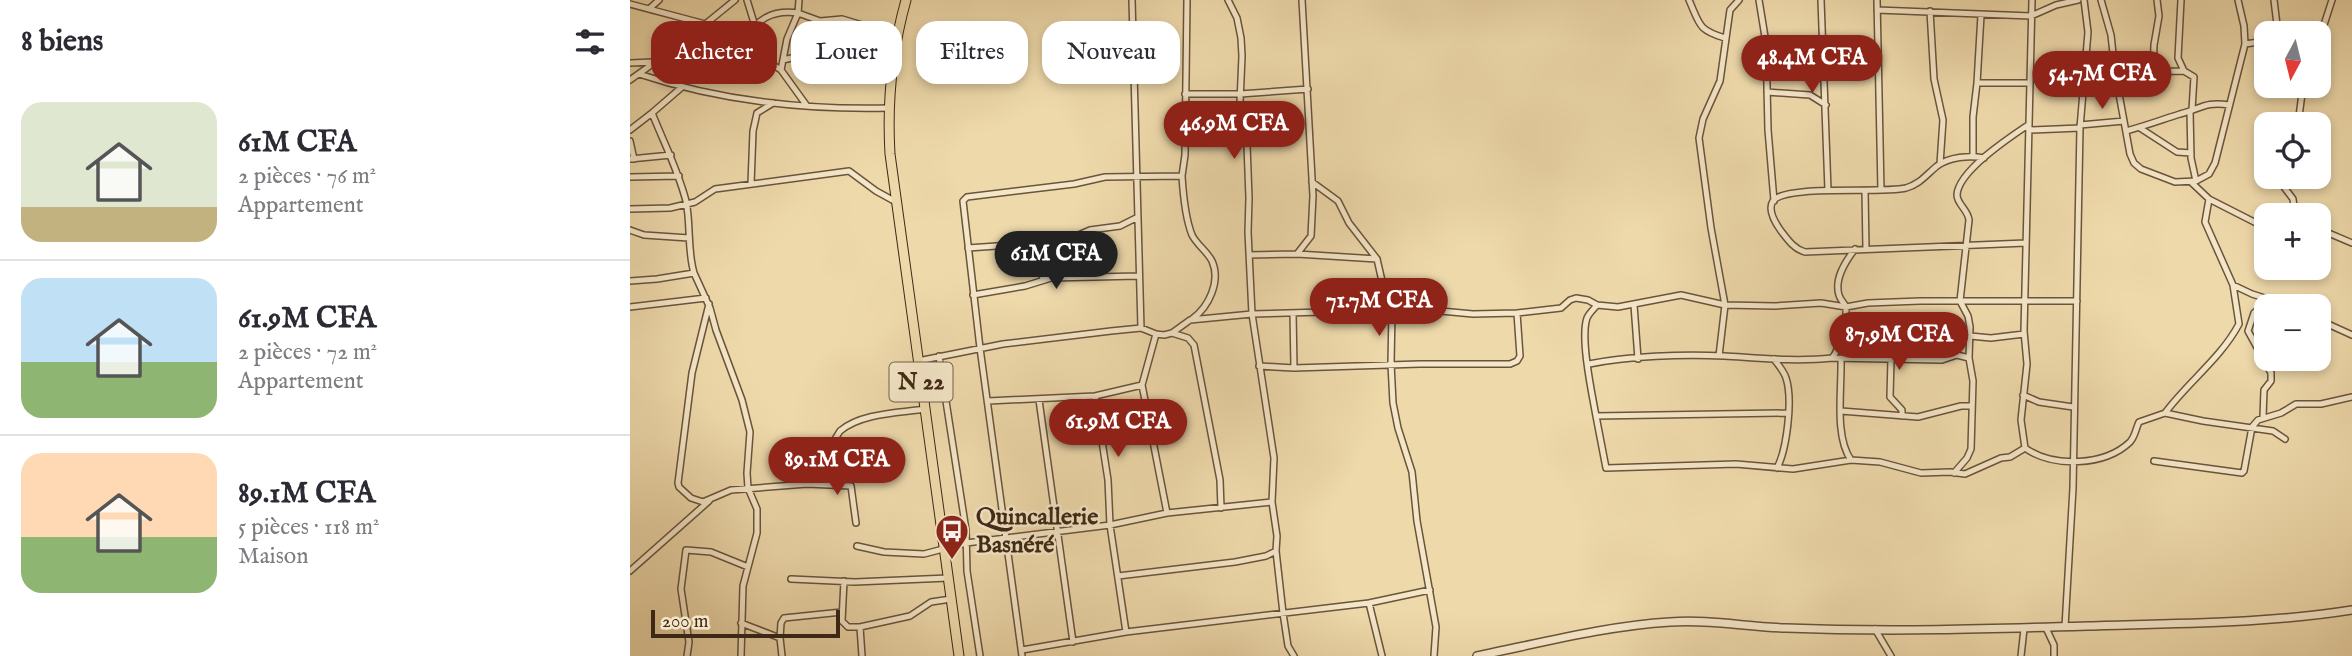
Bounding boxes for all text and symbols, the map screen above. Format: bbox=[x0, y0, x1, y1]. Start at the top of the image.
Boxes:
chip: Acheter bbox=[651, 21, 777, 84]
chip: Louer bbox=[791, 21, 902, 84]
chip: Filtres bbox=[916, 21, 1028, 84]
chip: Nouveau bbox=[1042, 21, 1180, 84]
north arrow bbox=[2254, 21, 2331, 98]
map controls bbox=[2254, 21, 2331, 371]
text: 8 biens bbox=[21, 23, 103, 61]
icon: filters bbox=[571, 23, 609, 61]
pin: 48.4M CFA bbox=[1732, 36, 1892, 95]
text: 48.4M CFA bbox=[1757, 43, 1867, 72]
pin: 54.7M CFA bbox=[2022, 52, 2182, 111]
text: 54.7M CFA bbox=[2048, 59, 2156, 88]
pin: 46.9M CFA bbox=[1154, 102, 1314, 161]
text: 46.9M CFA bbox=[1180, 109, 1288, 138]
button: locate bbox=[2254, 112, 2331, 189]
text: 61M CFA bbox=[238, 124, 356, 162]
icon: home bbox=[77, 130, 161, 214]
text: 2 pièces · 76 m² bbox=[238, 162, 376, 191]
text: Appartement bbox=[238, 191, 364, 220]
button: + bbox=[2254, 203, 2331, 280]
pin: 61M CFA bbox=[991, 232, 1121, 291]
text: 61M CFA bbox=[1011, 239, 1101, 268]
pin: 71.7M CFA bbox=[1299, 278, 1459, 338]
text: 71.7M CFA bbox=[1326, 286, 1432, 315]
button: − bbox=[2254, 294, 2331, 371]
text: 61.9M CFA bbox=[238, 300, 376, 338]
icon: home bbox=[77, 306, 161, 390]
pin: 87.9M CFA bbox=[1819, 312, 1979, 372]
text: 87.9M CFA bbox=[1845, 320, 1953, 349]
text: 2 pièces · 72 m² bbox=[238, 338, 377, 367]
road number: N 22 bbox=[890, 362, 952, 402]
text: Appartement bbox=[238, 367, 364, 396]
pin: 61.9M CFA bbox=[1038, 400, 1198, 459]
text: 61.9M CFA bbox=[1065, 407, 1171, 436]
pin: 89.1M CFA bbox=[757, 438, 917, 497]
text: 89.1M CFA bbox=[784, 445, 890, 474]
text: 89.1M CFA bbox=[238, 475, 375, 513]
icon: home bbox=[77, 481, 161, 565]
place label: Quincallerie Basnéré bbox=[976, 502, 1098, 561]
bus stop icon: Quincallerie Basnéré bbox=[933, 512, 971, 561]
text: 5 pièces · 118 m² bbox=[238, 513, 379, 542]
text: Maison bbox=[238, 542, 308, 571]
scale bar bbox=[651, 607, 840, 639]
text: 200 m bbox=[662, 610, 708, 634]

